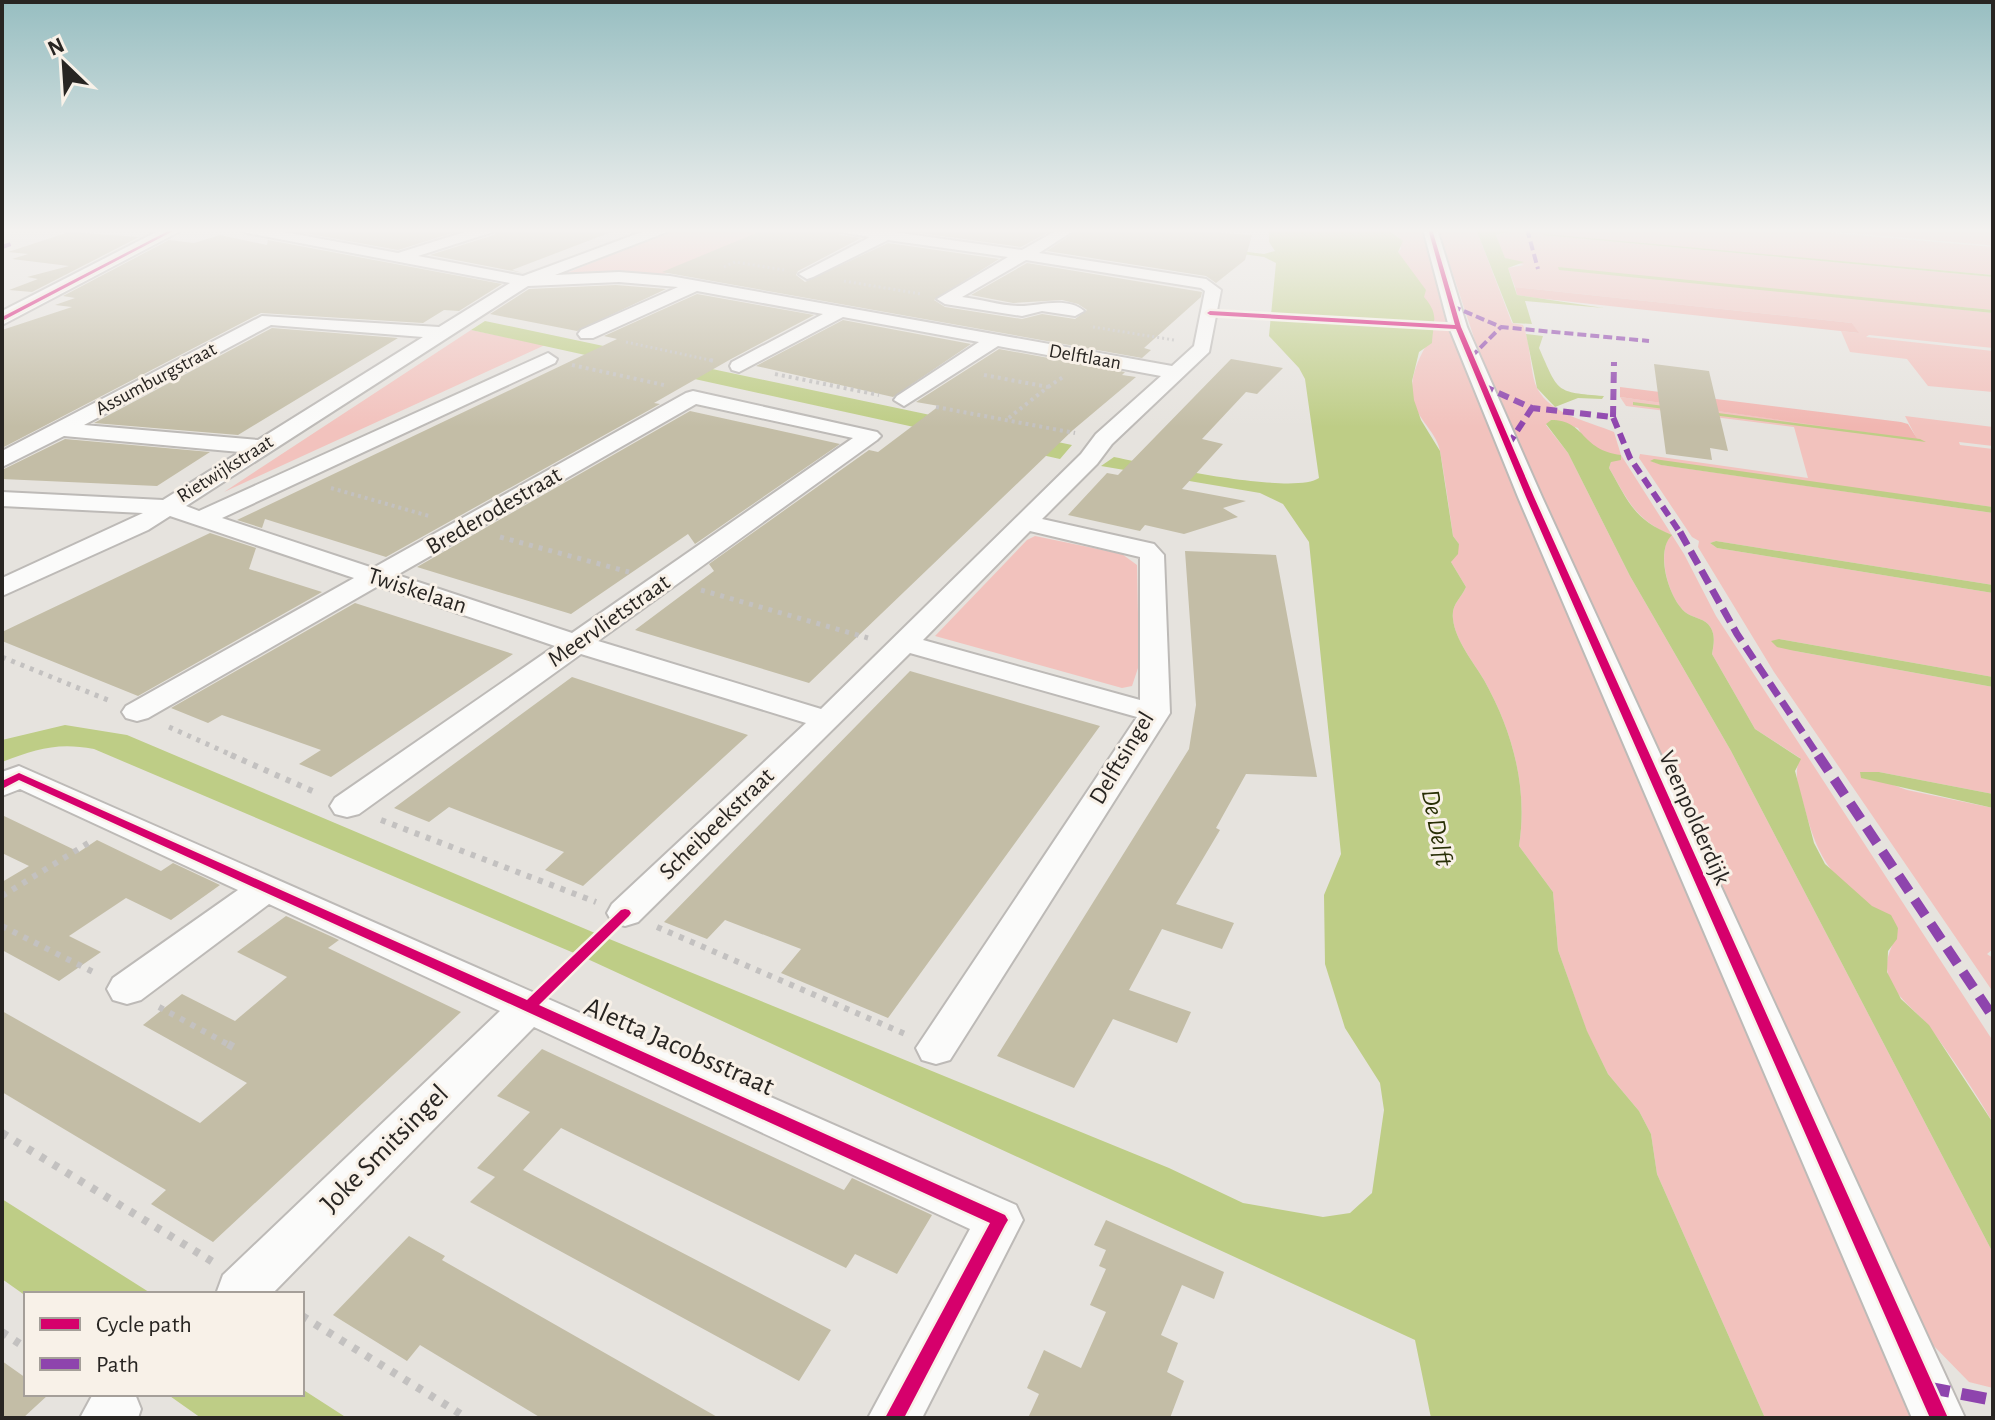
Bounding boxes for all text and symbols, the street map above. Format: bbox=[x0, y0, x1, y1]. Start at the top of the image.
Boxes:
north arrow bbox=[24, 24, 104, 104]
text: N bbox=[44, 34, 68, 60]
street label: Assumburgstraat bbox=[92, 338, 220, 419]
street label: Delftlaan bbox=[1047, 341, 1123, 373]
street label: Rietwijkstraat bbox=[173, 431, 277, 506]
street label: Brederodestraat bbox=[422, 462, 566, 559]
street label: Twiskelaan bbox=[364, 564, 470, 618]
street label: Meervlietstraat bbox=[543, 570, 675, 672]
street label: Delftsingel bbox=[1085, 708, 1159, 808]
street label: Veenpolderdijk bbox=[1654, 747, 1734, 889]
street label: Scheibeekstraat bbox=[655, 763, 779, 884]
water label: De Delft bbox=[1417, 787, 1457, 869]
street label: Aletta Jacobsstraat bbox=[580, 993, 778, 1101]
street label: Joke Smitsingel bbox=[316, 1080, 454, 1218]
legend bbox=[24, 1292, 304, 1396]
text: Cycle path bbox=[96, 1313, 192, 1337]
text: Path bbox=[96, 1353, 139, 1377]

